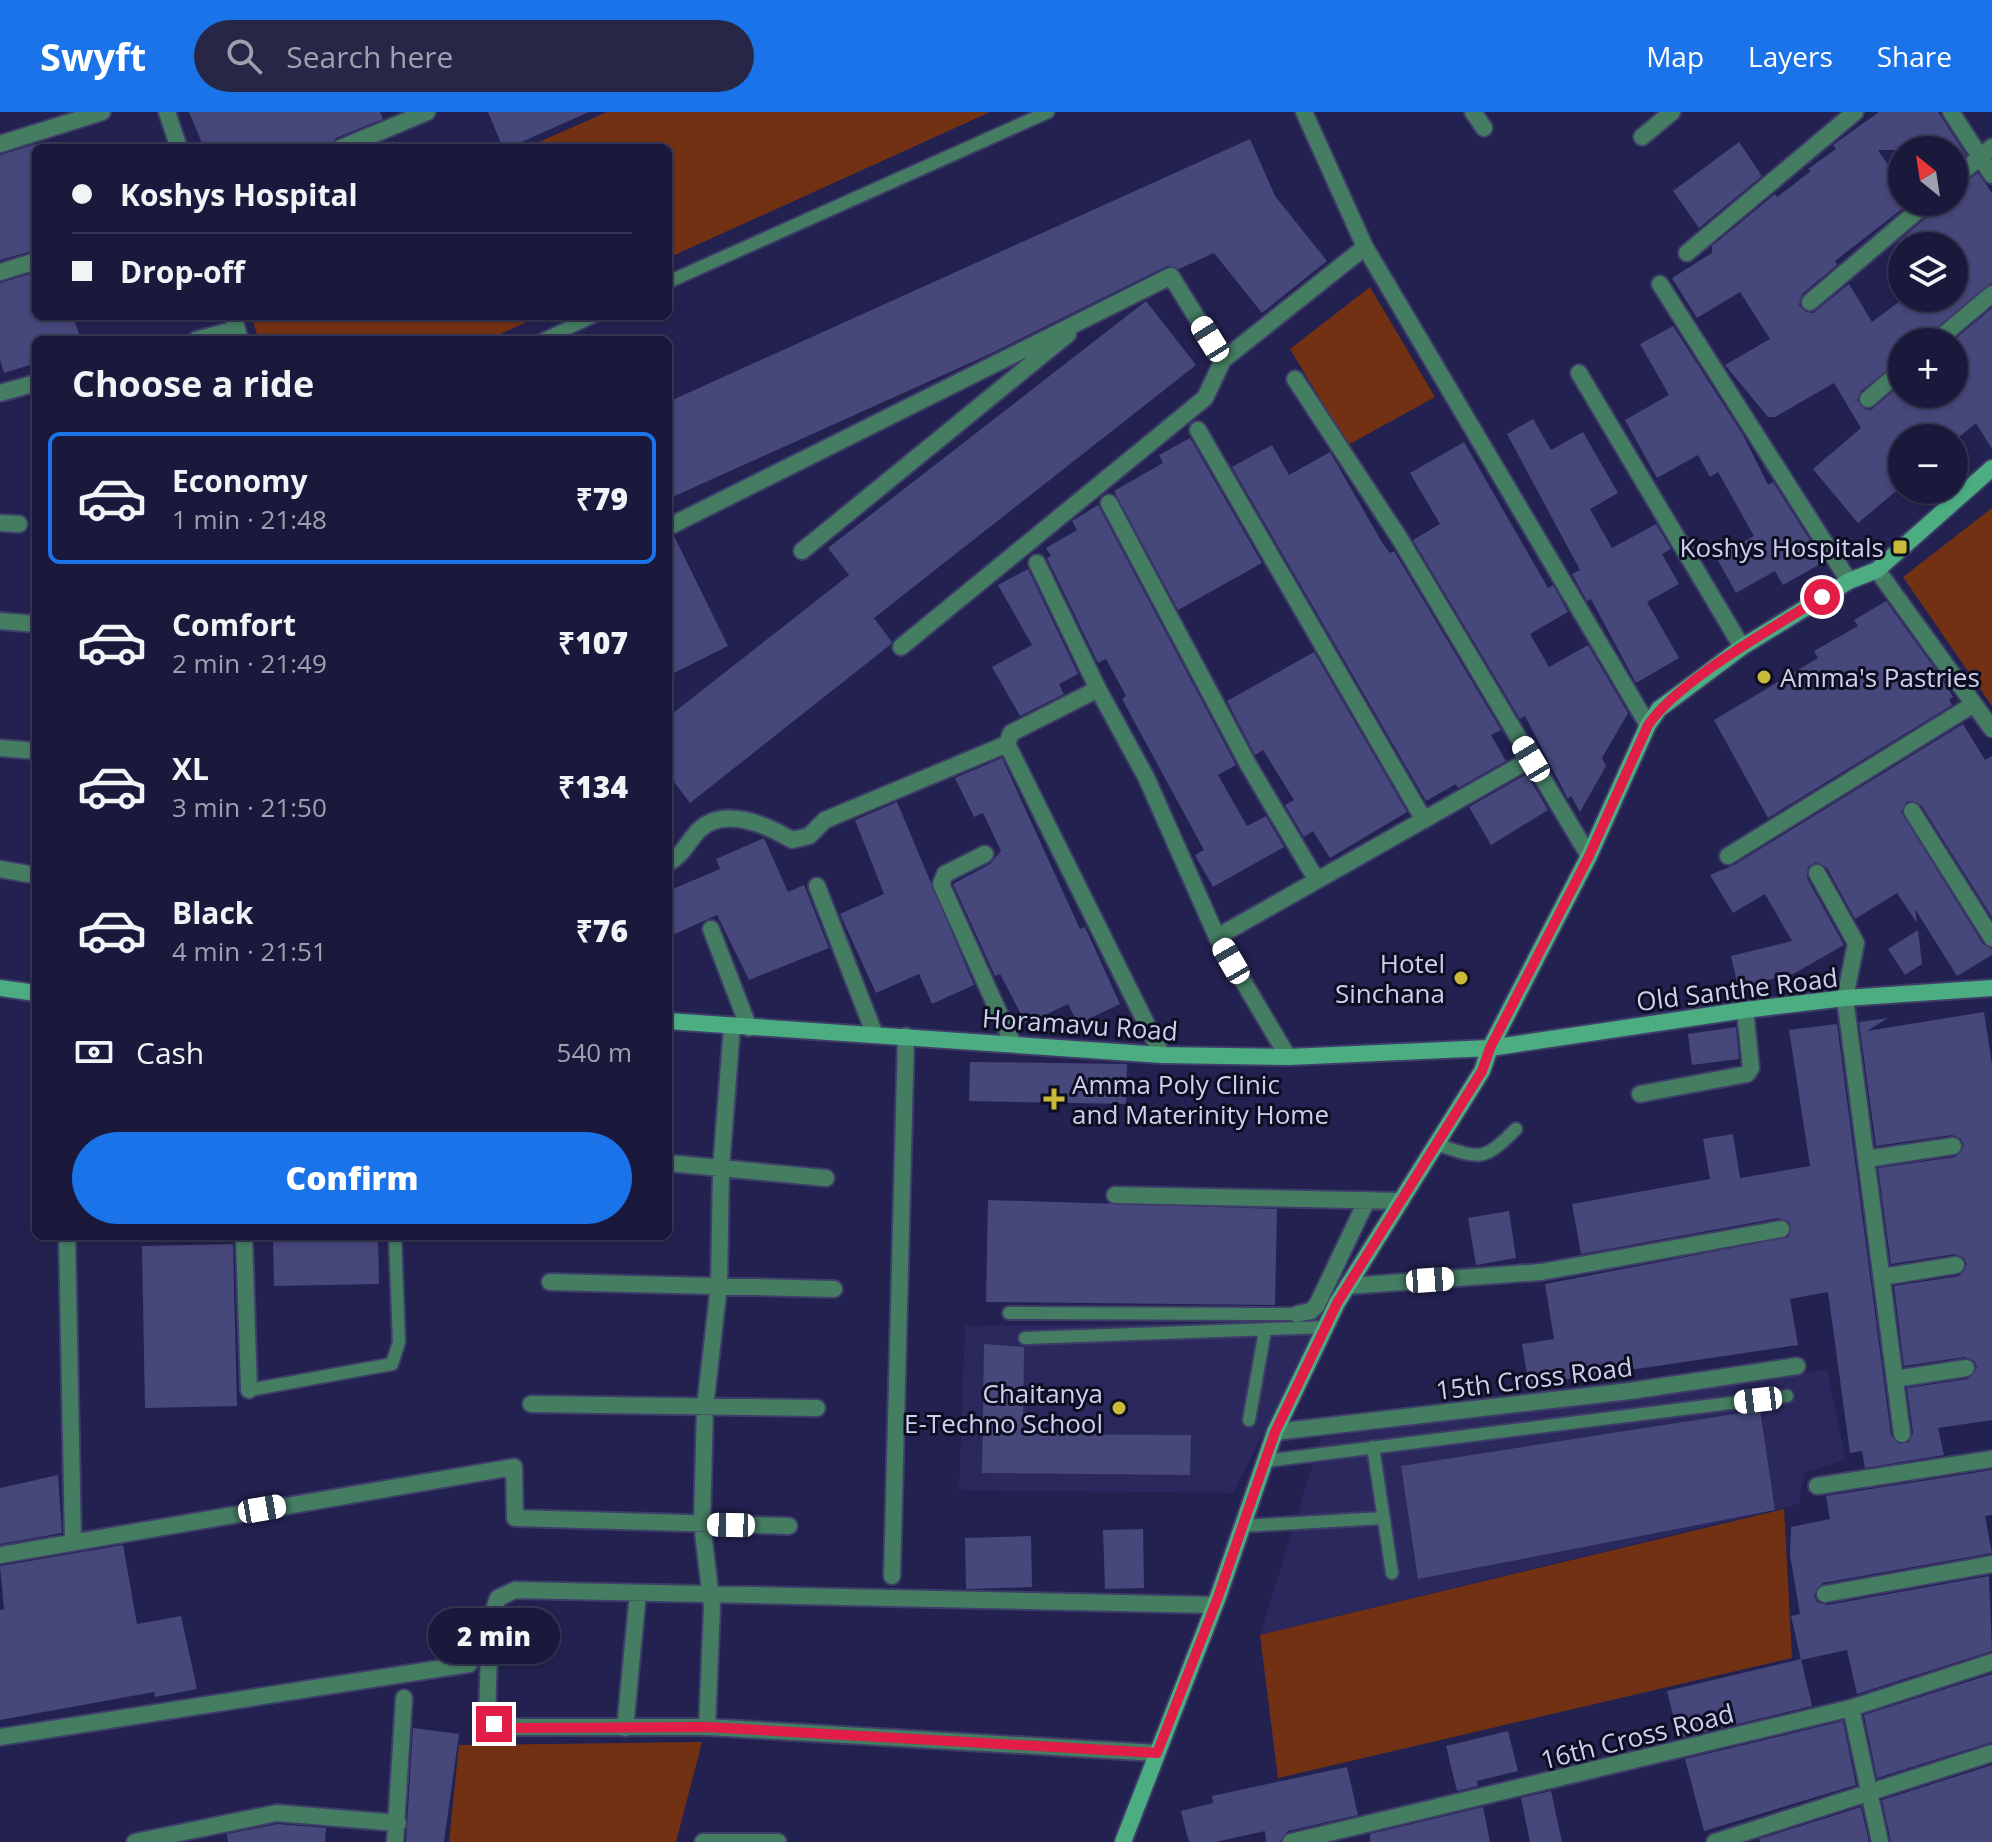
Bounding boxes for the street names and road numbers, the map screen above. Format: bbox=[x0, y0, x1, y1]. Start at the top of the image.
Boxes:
street label: Old Santhe Road bbox=[1634, 959, 1840, 1019]
street label: Horamavu Road bbox=[981, 999, 1179, 1049]
street label: 15th Cross Road bbox=[1434, 1348, 1634, 1408]
street label: 16th Cross Road bbox=[1537, 1695, 1737, 1777]

